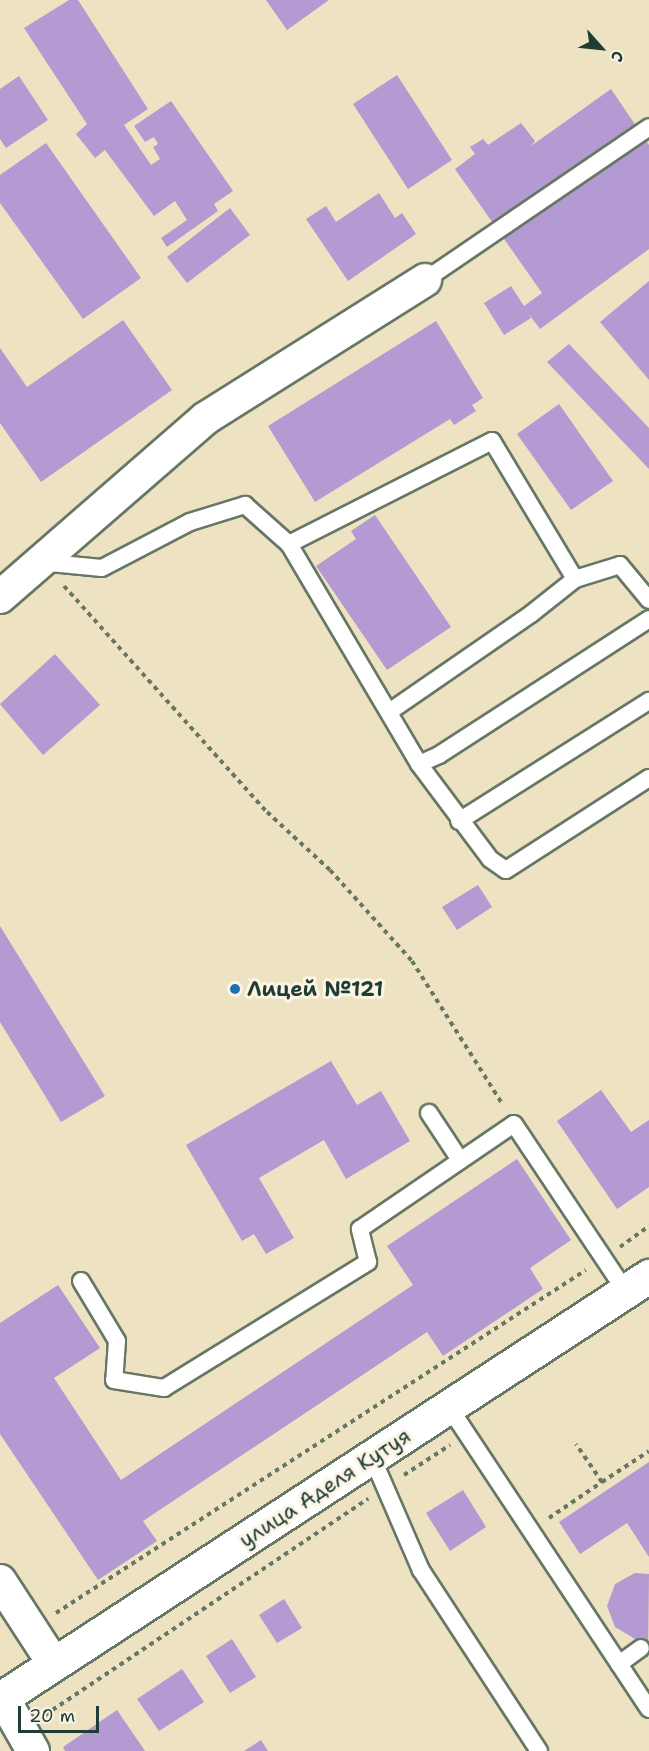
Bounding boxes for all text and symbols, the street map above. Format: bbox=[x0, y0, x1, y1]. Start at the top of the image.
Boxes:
north arrow bbox=[571, 18, 631, 78]
text: С bbox=[606, 47, 629, 66]
place label: Лицей №121 bbox=[247, 976, 383, 1002]
marker: Лицей №121 bbox=[228, 982, 242, 996]
street label: улица Аделя Кутуя bbox=[235, 1423, 415, 1553]
scale bar bbox=[21, 1694, 102, 1732]
text: 20 m bbox=[29, 1704, 75, 1728]

